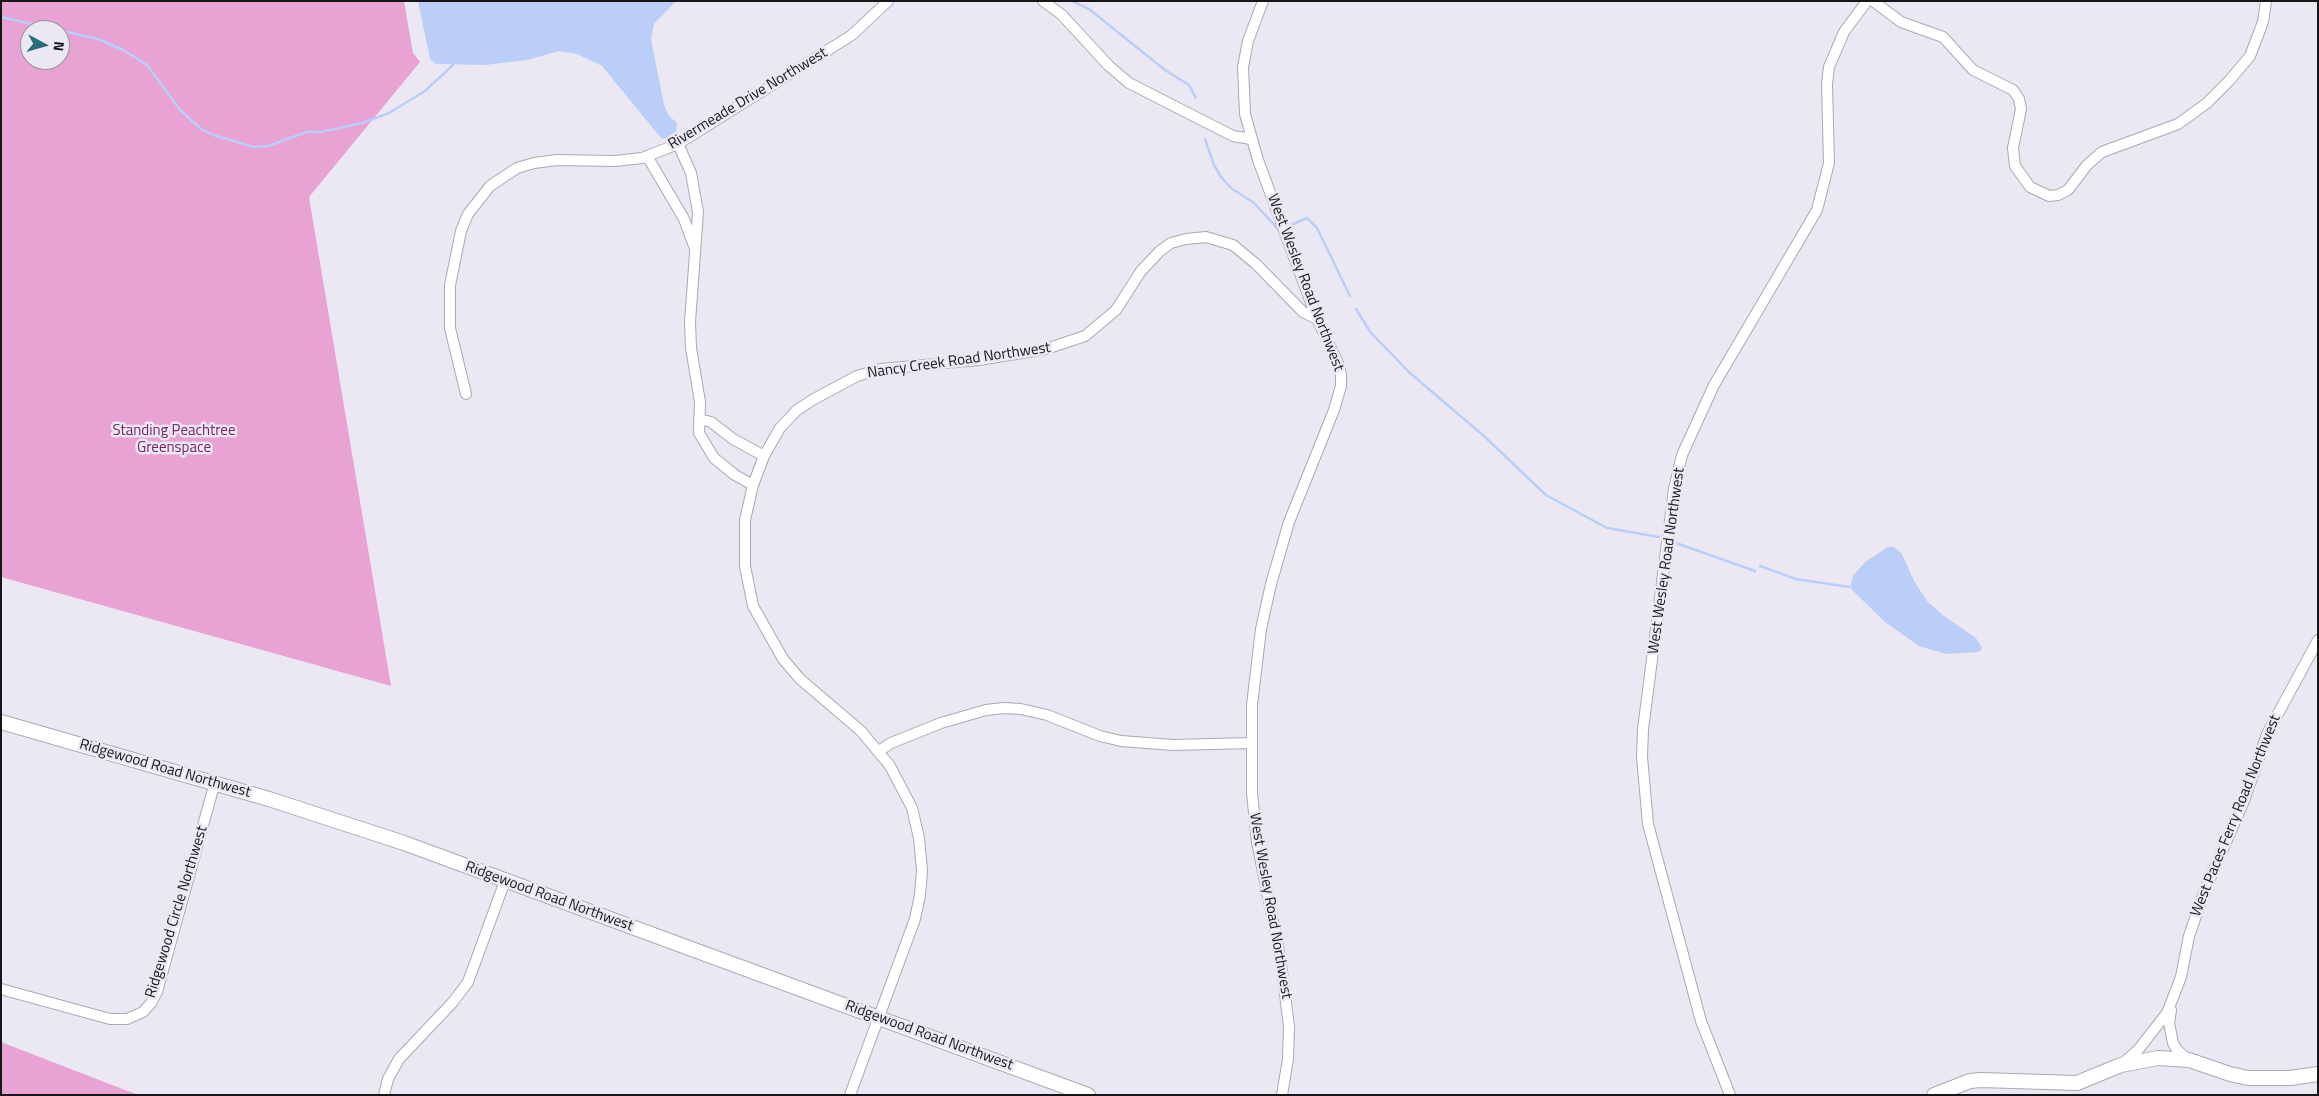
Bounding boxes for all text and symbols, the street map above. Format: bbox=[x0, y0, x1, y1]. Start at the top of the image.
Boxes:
north arrow bbox=[20, 20, 70, 70]
text: N bbox=[48, 41, 70, 52]
street label: Rivermeade Drive Northwest bbox=[665, 44, 831, 154]
street label: West Wesley Road Northwest bbox=[1263, 192, 1347, 374]
street label: Nancy Creek Road Northwest bbox=[866, 339, 1052, 383]
park label: Standing Peachtree Greenspace bbox=[112, 422, 236, 457]
street label: West Wesley Road Northwest bbox=[1645, 466, 1689, 656]
street label: West Paces Ferry Road Northwest bbox=[2187, 712, 2285, 920]
street label: Ridgewood Road Northwest bbox=[77, 736, 253, 802]
street label: West Wesley Road Northwest bbox=[1245, 812, 1295, 1000]
street label: Ridgewood Circle Northwest bbox=[142, 824, 212, 1000]
street label: Ridgewood Road Northwest bbox=[463, 858, 635, 936]
street label: Ridgewood Road Northwest bbox=[843, 997, 1015, 1075]

